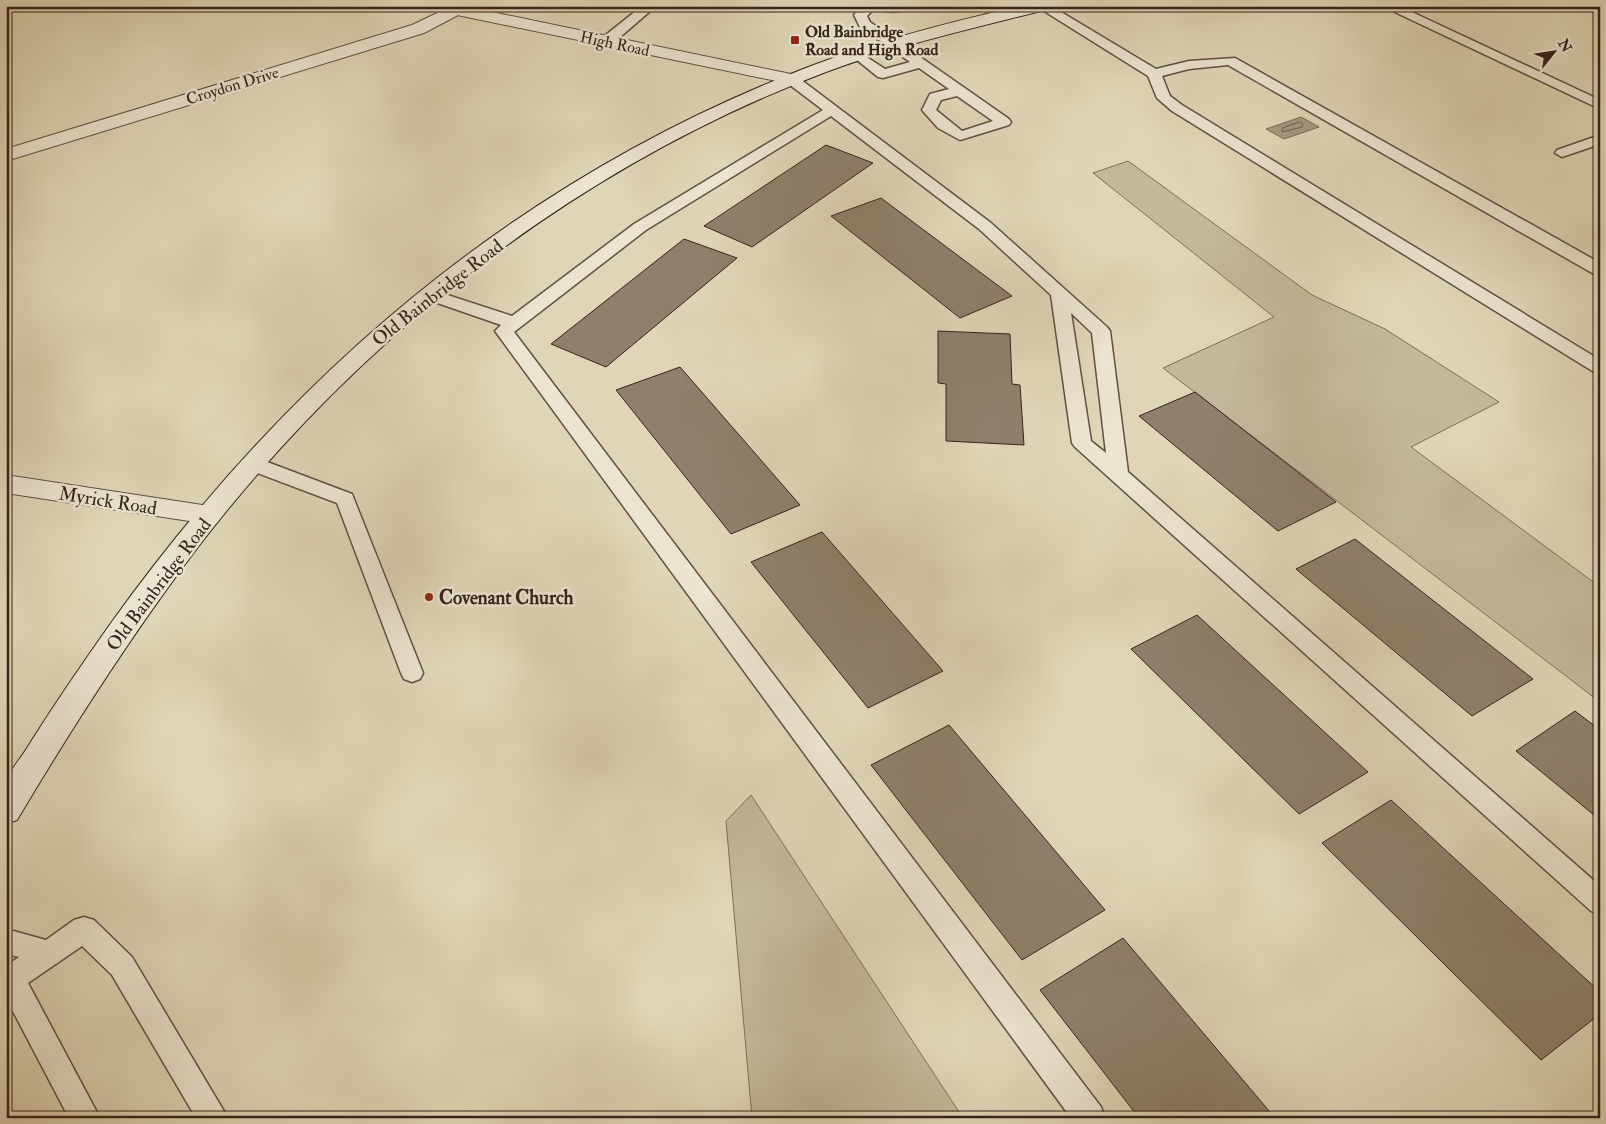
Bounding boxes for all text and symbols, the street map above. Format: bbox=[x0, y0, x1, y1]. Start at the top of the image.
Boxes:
place label: Old Bainbridge Road and High Road bbox=[805, 22, 938, 61]
street label: High Road bbox=[578, 27, 651, 61]
north arrow bbox=[1528, 28, 1578, 78]
marker: Old Bainbridge Road and High Road bbox=[789, 34, 801, 46]
text: N bbox=[1554, 35, 1576, 56]
street label: Croydon Drive bbox=[184, 62, 281, 110]
street label: Old Bainbridge Road bbox=[367, 234, 509, 352]
street label: Myrick Road bbox=[57, 481, 159, 521]
street label: Old Bainbridge Road bbox=[101, 513, 217, 656]
place label: Covenant Church bbox=[439, 586, 574, 610]
marker: Covenant Church bbox=[423, 591, 435, 603]

